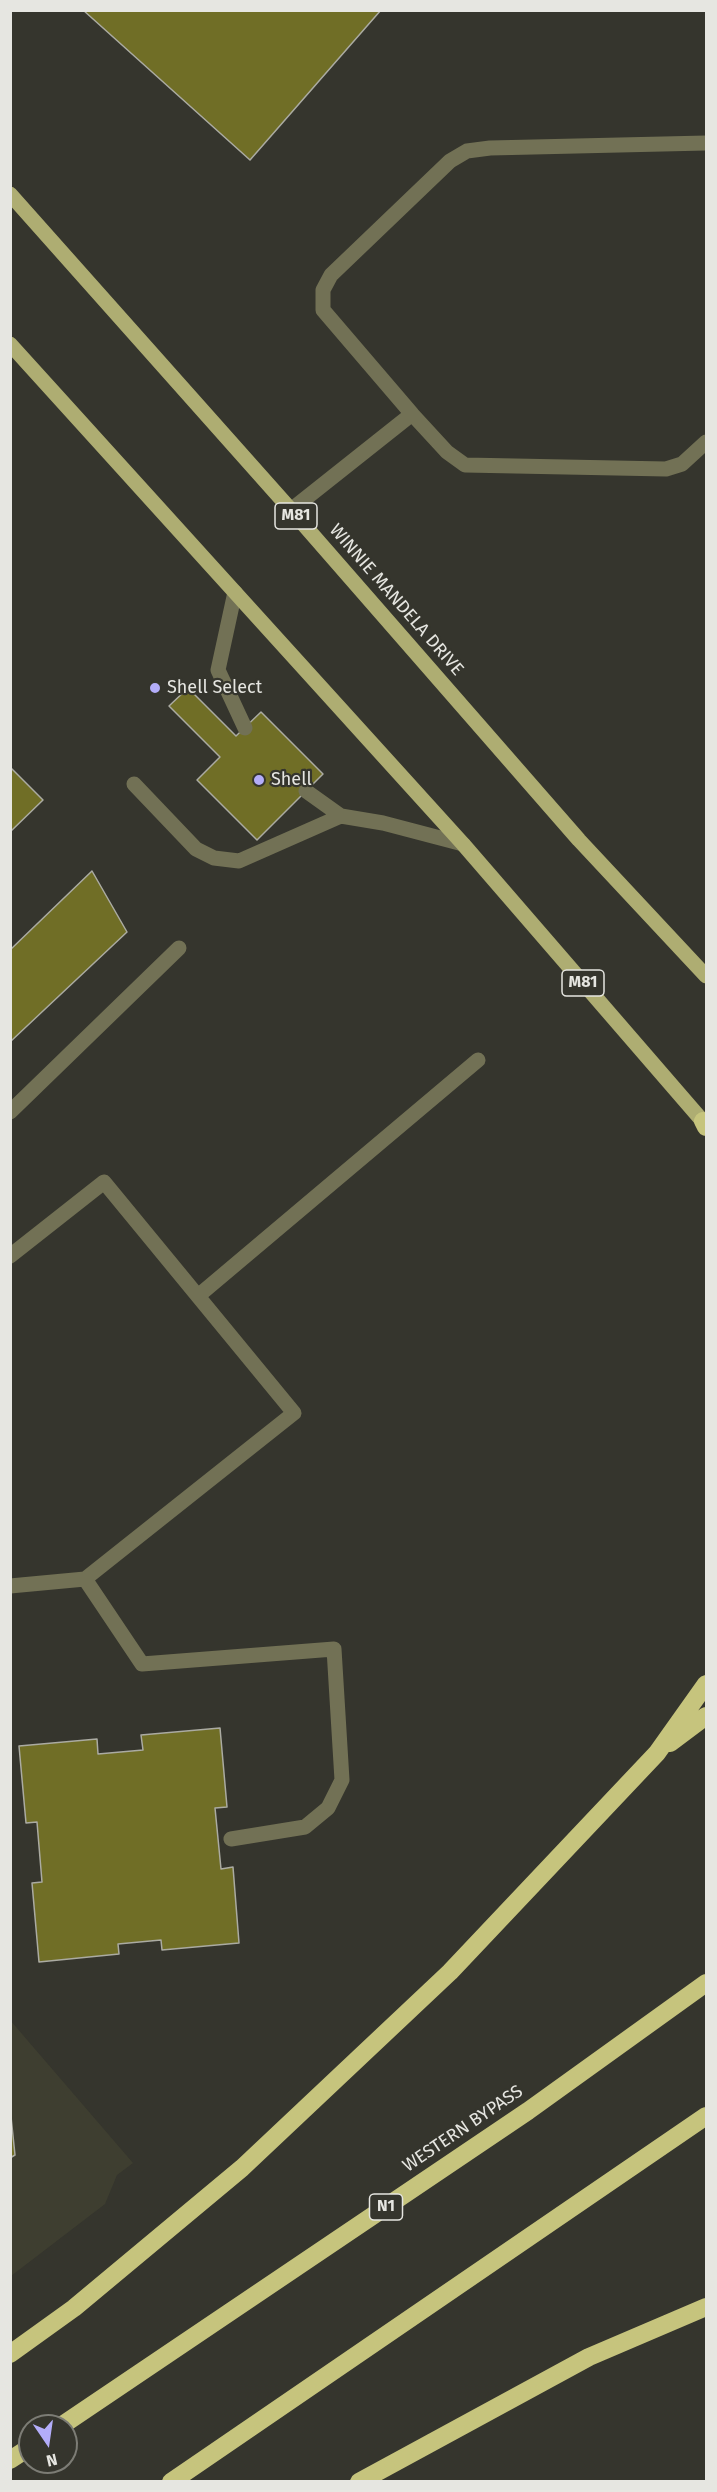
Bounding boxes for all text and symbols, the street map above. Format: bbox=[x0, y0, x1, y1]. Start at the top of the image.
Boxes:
road number: M81 bbox=[275, 503, 317, 529]
street label: WINNIE MANDELA DRIVE bbox=[324, 520, 468, 680]
place label: Shell Select bbox=[167, 677, 262, 699]
marker: Shell Select bbox=[148, 681, 162, 695]
place label: Shell bbox=[271, 769, 312, 791]
marker: Shell bbox=[252, 773, 266, 787]
road number: M81 bbox=[562, 970, 604, 996]
street label: WESTERN BYPASS bbox=[399, 2081, 527, 2177]
road number: N1 bbox=[370, 2194, 402, 2220]
north arrow bbox=[18, 2414, 78, 2474]
text: N bbox=[44, 2450, 59, 2471]

